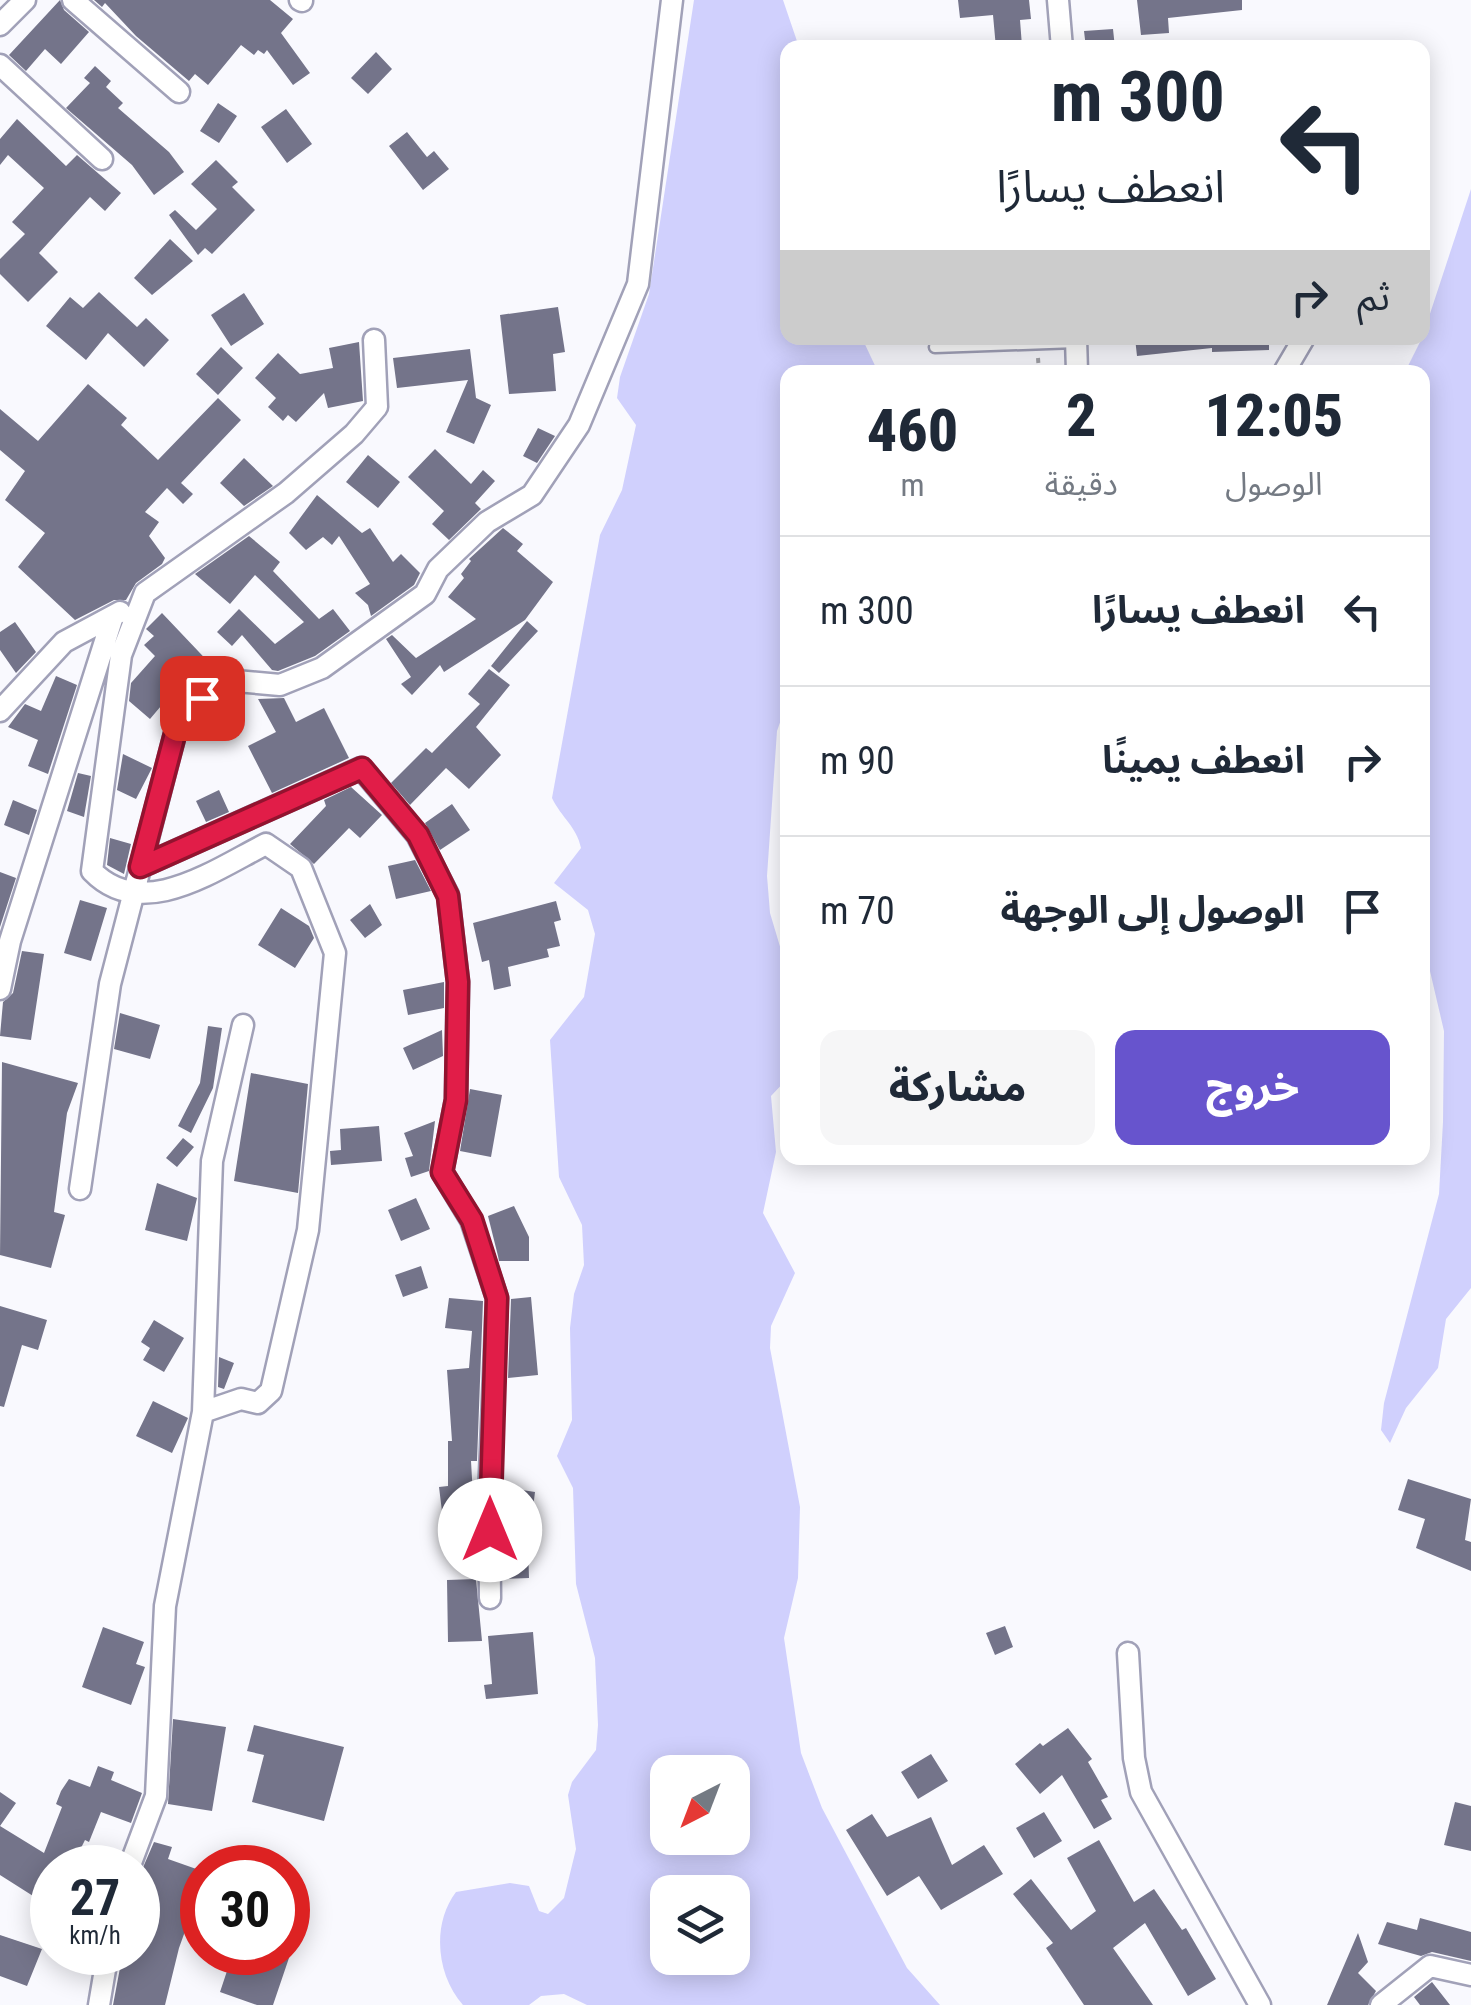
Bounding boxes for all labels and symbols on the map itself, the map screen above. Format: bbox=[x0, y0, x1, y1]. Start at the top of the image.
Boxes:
pin bbox=[160, 656, 245, 741]
position arrow bbox=[438, 1478, 542, 1582]
north arrow bbox=[650, 1755, 750, 1855]
speed limit sign: 30 bbox=[180, 1845, 310, 1975]

